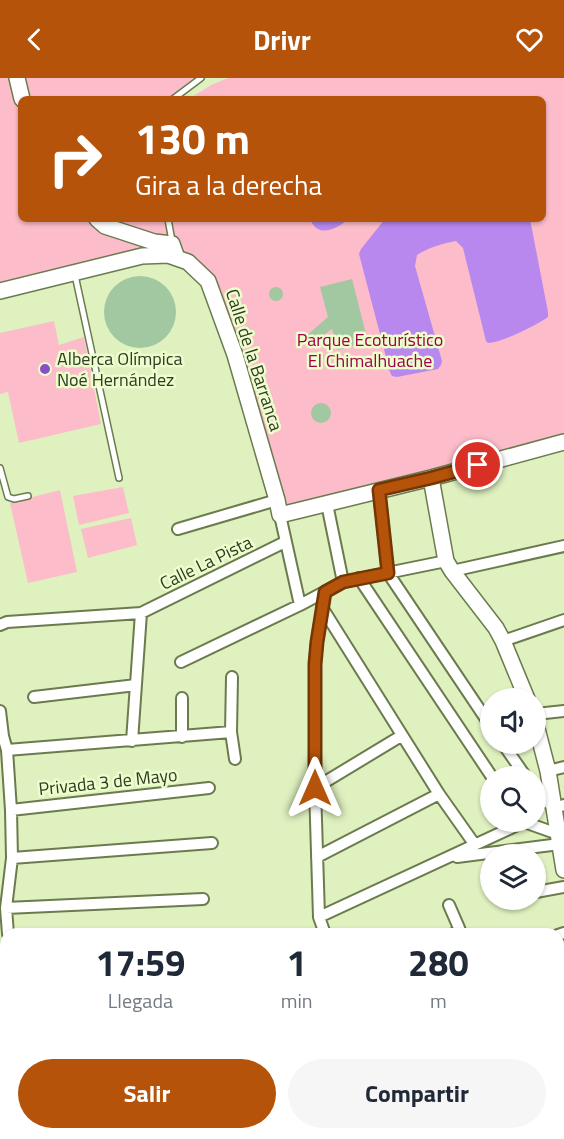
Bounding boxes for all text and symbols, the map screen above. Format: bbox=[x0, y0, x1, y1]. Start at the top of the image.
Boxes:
text: Drivr bbox=[253, 19, 311, 60]
icon: back bbox=[18, 23, 51, 56]
icon: heart bbox=[513, 23, 546, 56]
text: 130 m bbox=[135, 106, 250, 170]
icon: right bbox=[36, 120, 114, 198]
text: Gira a la derecha bbox=[135, 164, 322, 205]
street label: Calle de la Barranca bbox=[219, 285, 290, 434]
park label: Parque Ecoturístico El Chimalhuache bbox=[297, 326, 443, 374]
place label: Alberca Olímpica Noé Hernández bbox=[57, 345, 183, 393]
marker: Alberca Olímpica Noé Hernández bbox=[38, 362, 52, 376]
pin bbox=[452, 439, 503, 490]
icon: arrive bbox=[461, 448, 494, 481]
street label: Calle La Pista bbox=[155, 528, 257, 597]
map controls bbox=[480, 688, 546, 910]
button: sound bbox=[480, 688, 546, 754]
position arrow bbox=[283, 756, 347, 820]
street label: Privada 3 de Mayo bbox=[37, 761, 179, 802]
button: search bbox=[480, 766, 546, 832]
button: layers bbox=[480, 844, 546, 910]
text: 17:59 bbox=[95, 935, 185, 990]
text: 1 bbox=[287, 935, 307, 990]
text: 280 bbox=[408, 935, 469, 990]
text: Llegada bbox=[108, 985, 173, 1016]
text: min bbox=[281, 985, 313, 1016]
text: m bbox=[430, 985, 447, 1016]
button: Salir bbox=[18, 1059, 276, 1128]
button: Compartir bbox=[288, 1059, 546, 1128]

